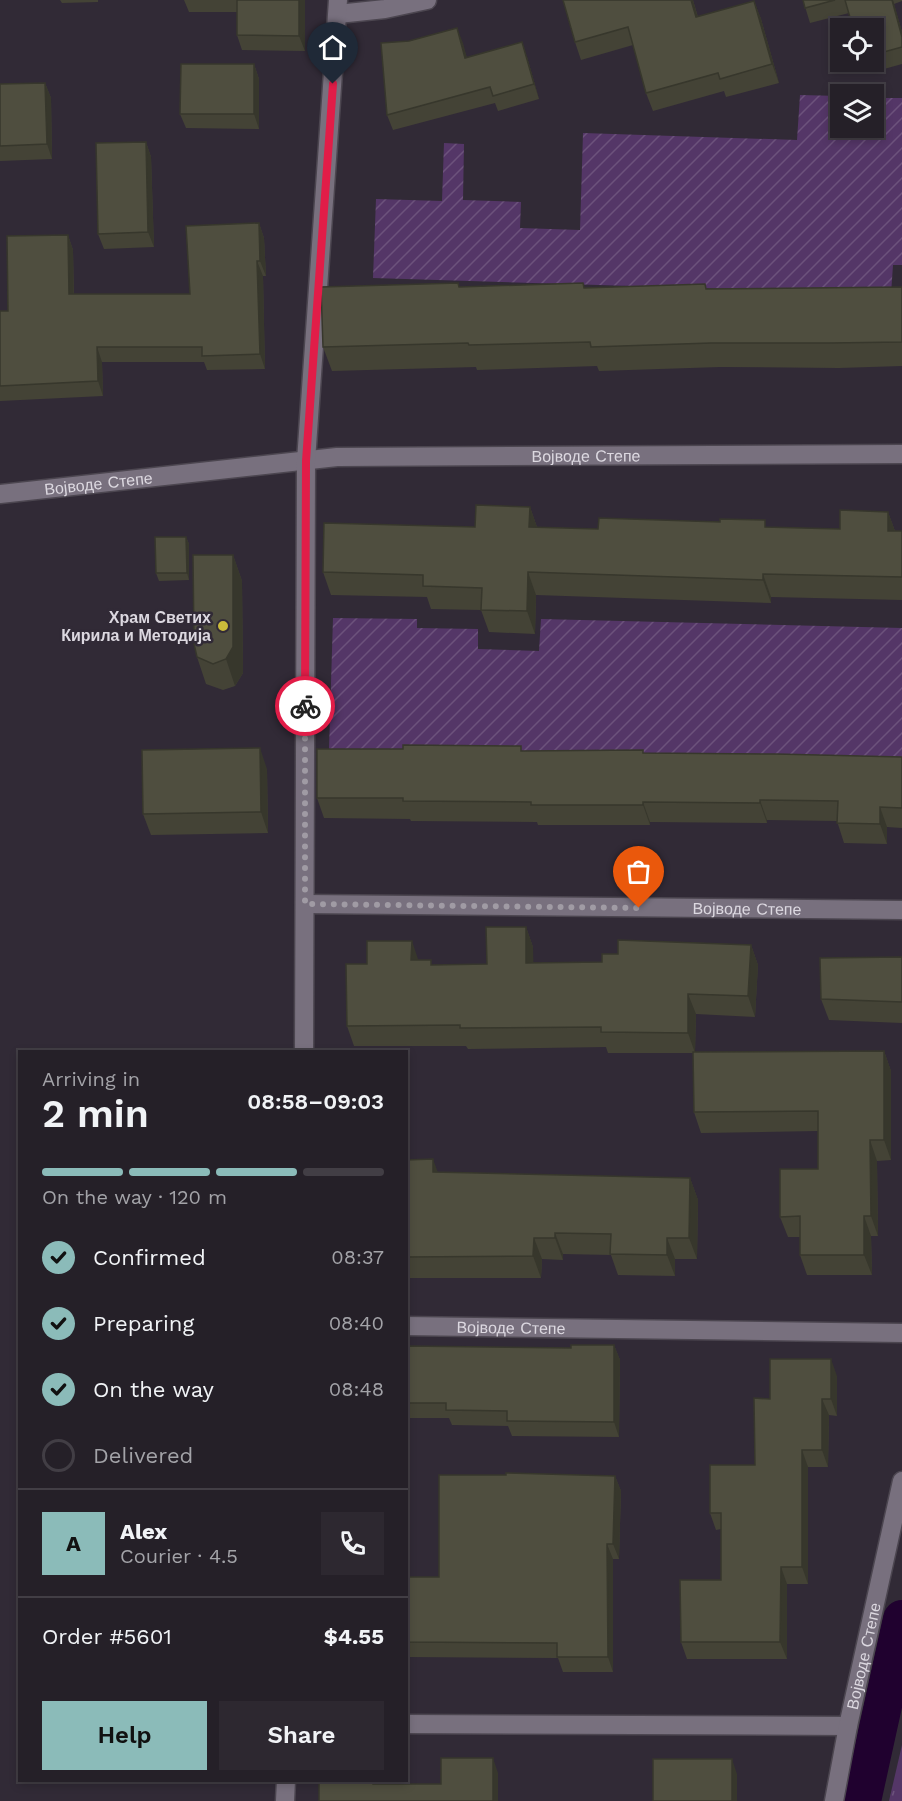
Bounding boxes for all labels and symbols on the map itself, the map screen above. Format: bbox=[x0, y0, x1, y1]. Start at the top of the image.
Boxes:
pin bbox=[307, 22, 358, 84]
street label: Војводе Степе bbox=[531, 446, 641, 466]
street label: Војводе Степе bbox=[43, 468, 154, 499]
place label: Храм Светих Кирила и Методија bbox=[61, 608, 211, 645]
marker: Храм Светих Кирила и Методија bbox=[216, 619, 230, 633]
courier bbox=[275, 676, 335, 736]
pin bbox=[613, 846, 664, 908]
street label: Војводе Степе bbox=[692, 899, 802, 919]
street label: Војводе Степе bbox=[456, 1318, 566, 1338]
street label: Војводе Степе bbox=[843, 1601, 885, 1711]

